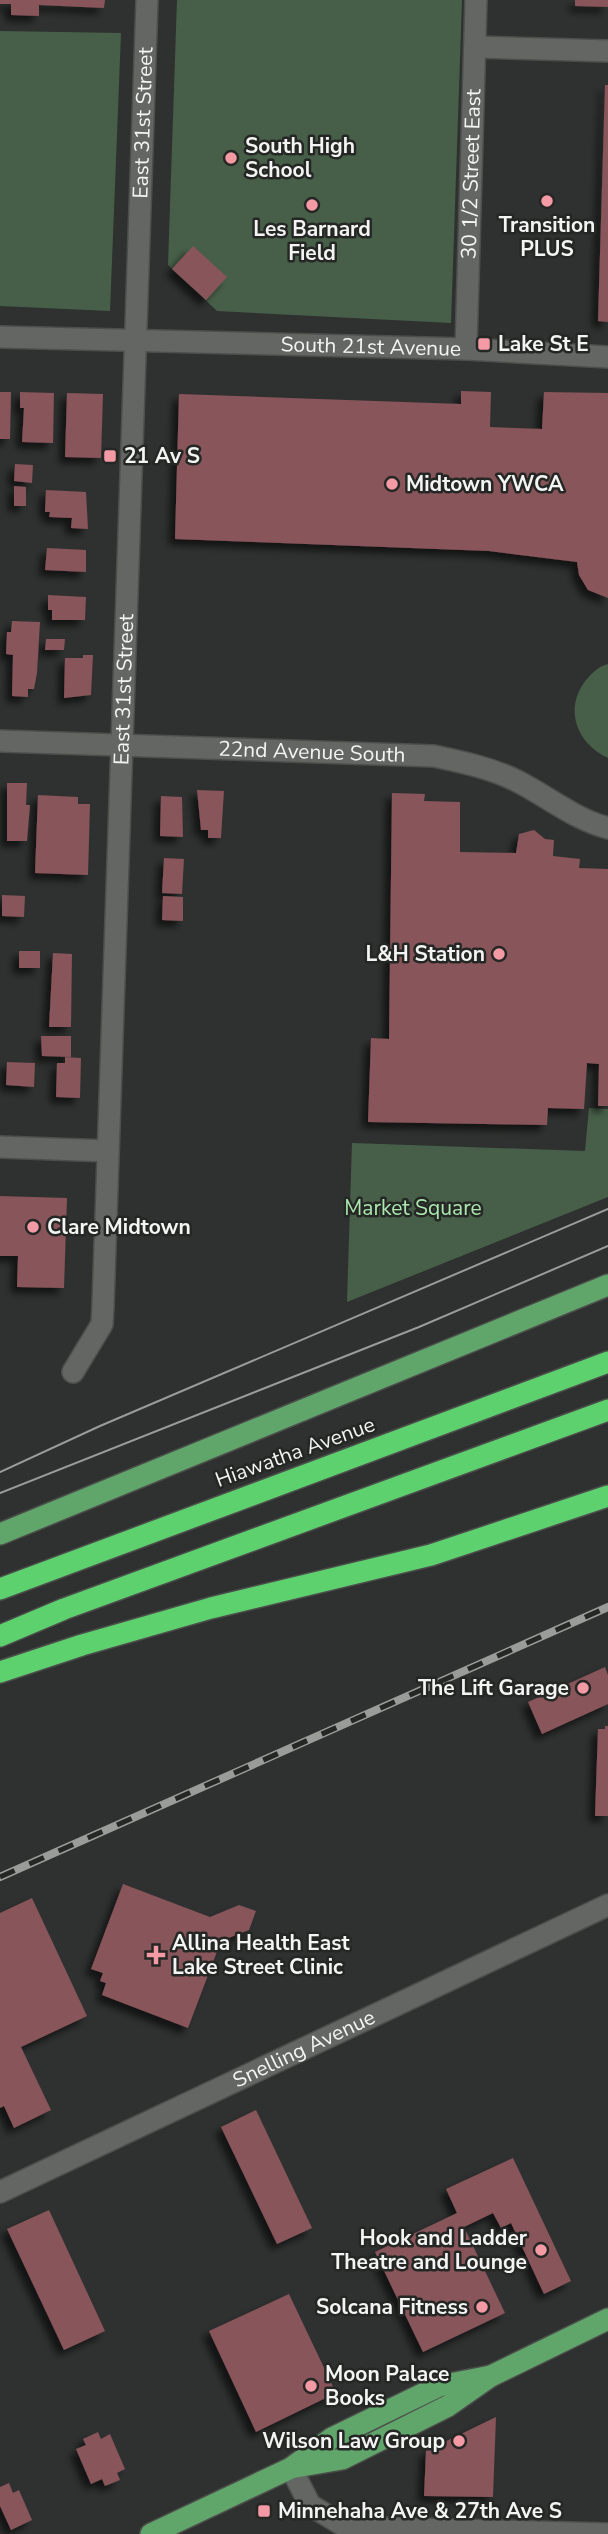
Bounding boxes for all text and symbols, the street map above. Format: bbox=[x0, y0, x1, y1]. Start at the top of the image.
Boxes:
street label: East 31st Street bbox=[126, 46, 159, 199]
street label: 30 1/2 Street East bbox=[455, 88, 487, 260]
place label: South High School bbox=[245, 132, 355, 184]
marker: South High School bbox=[223, 150, 239, 166]
marker: Transition PLUS bbox=[539, 193, 555, 209]
marker: Les Barnard Field bbox=[304, 197, 320, 213]
place label: Transition PLUS bbox=[499, 211, 595, 263]
place label: Les Barnard Field bbox=[253, 215, 371, 267]
street label: South 21st Avenue bbox=[280, 330, 462, 363]
place label: Lake St E bbox=[498, 330, 589, 358]
marker: Lake St E bbox=[476, 336, 492, 352]
place label: 21 Av S bbox=[124, 442, 200, 470]
marker: 21 Av S bbox=[102, 448, 118, 464]
place label: Midtown YWCA bbox=[406, 470, 564, 498]
marker: Midtown YWCA bbox=[384, 476, 400, 492]
street label: East 31st Street bbox=[107, 613, 140, 766]
street label: 22nd Avenue South bbox=[218, 735, 406, 769]
place label: L&H Station bbox=[366, 940, 485, 968]
marker: L&H Station bbox=[491, 946, 507, 962]
park label: Market Square bbox=[344, 1194, 482, 1222]
place label: Clare Midtown bbox=[47, 1213, 191, 1241]
marker: Clare Midtown bbox=[25, 1219, 41, 1235]
street label: Hiawatha Avenue bbox=[211, 1410, 379, 1494]
place label: The Lift Garage bbox=[418, 1674, 569, 1702]
marker: The Lift Garage bbox=[575, 1680, 591, 1696]
place label: Allina Health East Lake Street Clinic bbox=[172, 1929, 350, 1981]
marker: Allina Health East Lake Street Clinic bbox=[146, 1945, 166, 1965]
street label: Snelling Avenue bbox=[228, 2003, 380, 2094]
place label: Hook and Ladder Theatre and Lounge bbox=[331, 2224, 528, 2276]
marker: Hook and Ladder Theatre and Lounge bbox=[533, 2242, 549, 2258]
place label: Solcana Fitness bbox=[316, 2293, 468, 2321]
marker: Solcana Fitness bbox=[474, 2299, 490, 2315]
place label: Moon Palace Books bbox=[325, 2360, 449, 2412]
marker: Moon Palace Books bbox=[303, 2378, 319, 2394]
place label: Wilson Law Group bbox=[262, 2427, 445, 2455]
marker: Wilson Law Group bbox=[451, 2433, 467, 2449]
place label: Minnehaha Ave & 27th Ave S bbox=[278, 2497, 562, 2525]
marker: Minnehaha Ave & 27th Ave S bbox=[256, 2503, 272, 2519]

